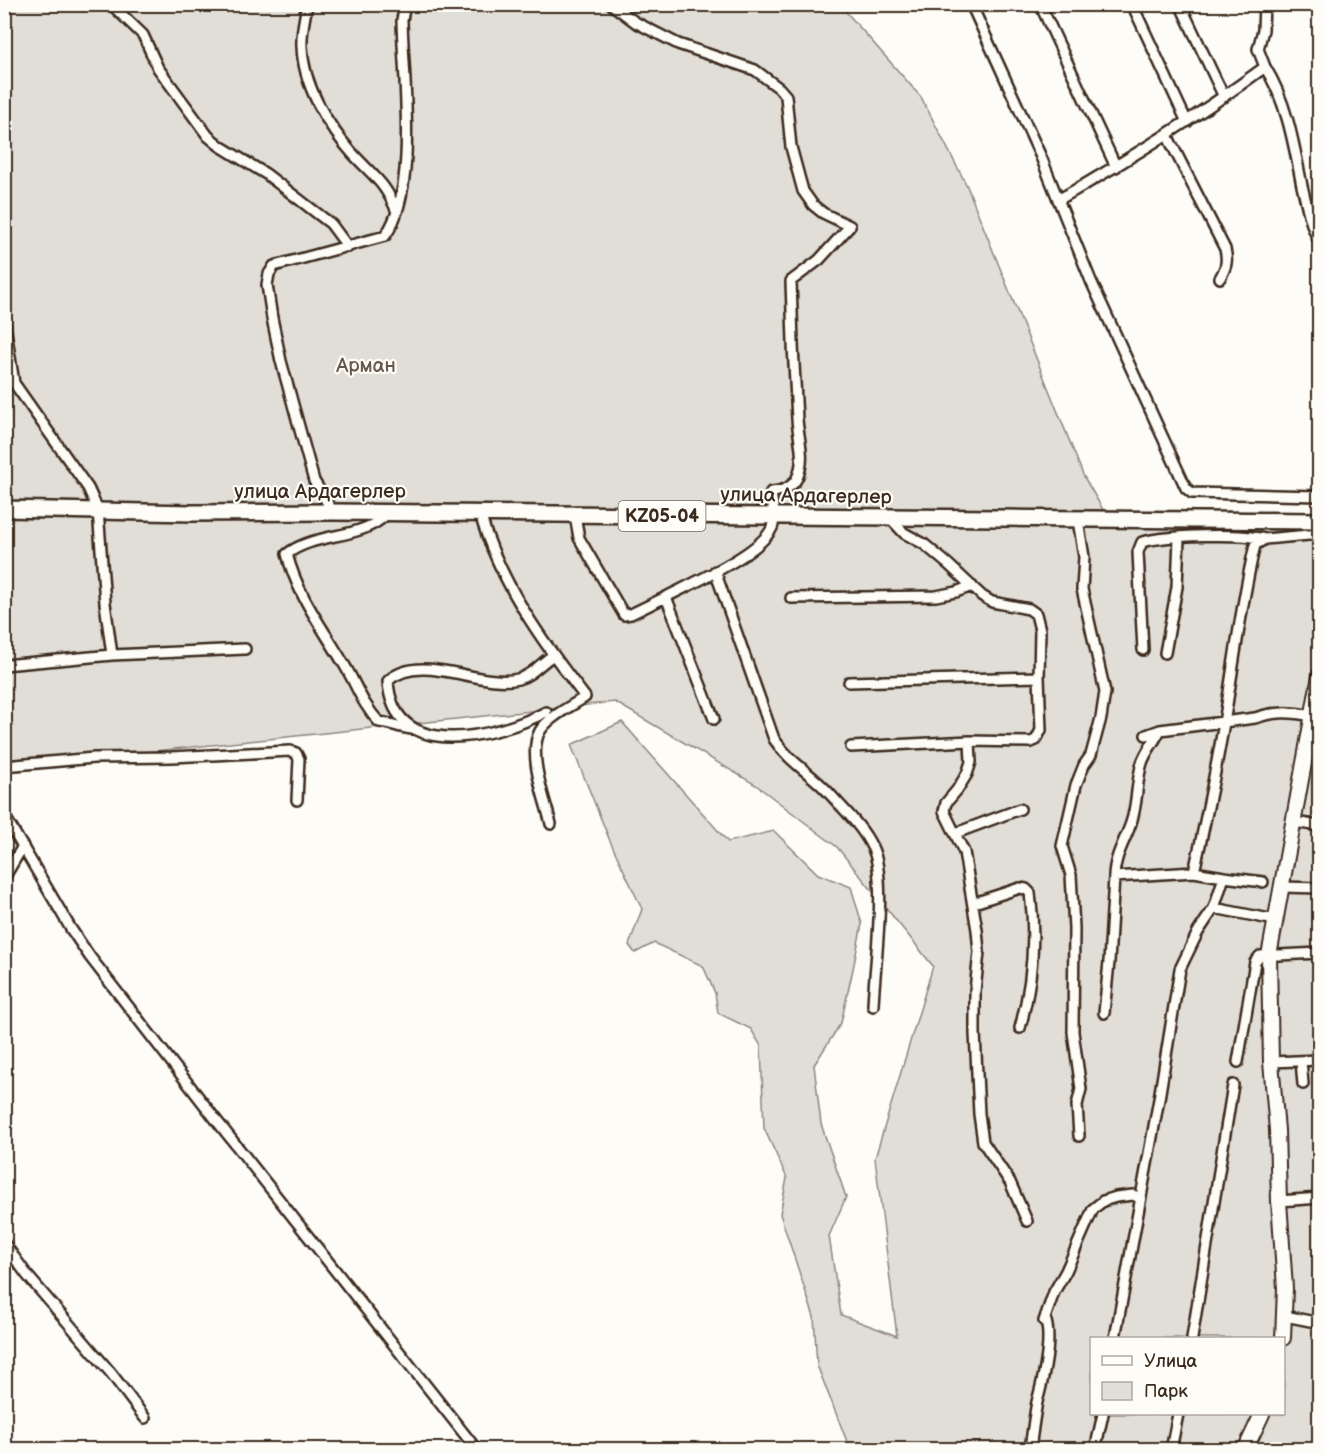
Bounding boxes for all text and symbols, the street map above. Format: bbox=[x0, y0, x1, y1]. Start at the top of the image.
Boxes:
park label: Арман bbox=[335, 354, 396, 378]
street label: улица Ардагерлер bbox=[234, 480, 406, 504]
street label: улица Ардагерлер bbox=[720, 483, 893, 510]
road number: KZ05-04 bbox=[618, 501, 706, 531]
legend bbox=[1090, 1337, 1285, 1415]
text: Улица bbox=[1144, 1351, 1198, 1372]
text: Парк bbox=[1144, 1381, 1188, 1402]

